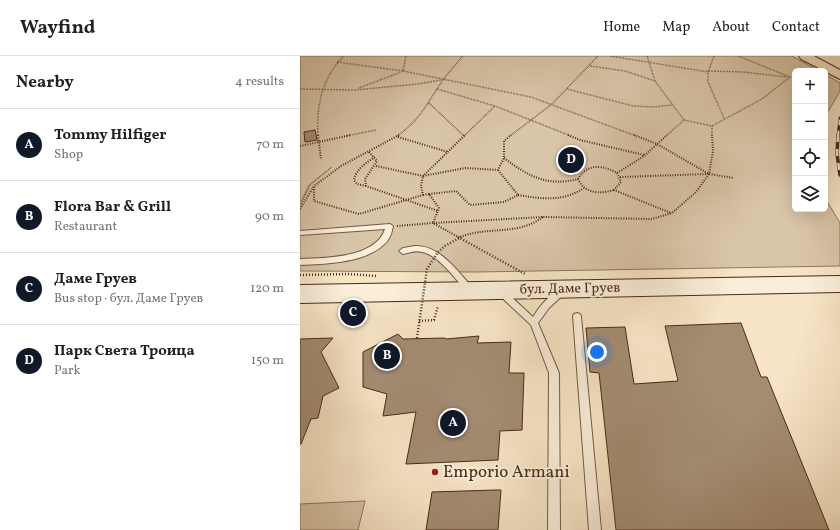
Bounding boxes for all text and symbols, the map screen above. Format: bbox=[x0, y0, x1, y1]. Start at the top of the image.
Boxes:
text: Wayfind bbox=[20, 15, 95, 41]
text: Home bbox=[603, 18, 640, 37]
text: Map bbox=[662, 18, 690, 37]
text: About bbox=[712, 18, 750, 37]
text: Contact bbox=[772, 18, 820, 37]
map controls bbox=[792, 68, 828, 212]
button: + bbox=[792, 68, 828, 104]
text: Nearby bbox=[16, 71, 74, 94]
text: 4 results bbox=[235, 73, 284, 91]
button: − bbox=[792, 104, 828, 140]
text: Tommy Hilfiger bbox=[54, 125, 166, 146]
text: A bbox=[24, 136, 34, 154]
text: 70 m bbox=[256, 136, 284, 154]
button: locate bbox=[792, 140, 828, 176]
pin: D bbox=[558, 145, 584, 175]
text: Shop bbox=[54, 146, 83, 164]
button: layers bbox=[792, 176, 828, 212]
text: Flora Bar & Grill bbox=[54, 197, 171, 218]
text: B bbox=[25, 208, 33, 226]
text: 90 m bbox=[255, 208, 284, 226]
text: Restaurant bbox=[54, 218, 117, 236]
text: Даме Груев bbox=[54, 269, 137, 290]
street label: бул. Даме Груев bbox=[520, 279, 620, 299]
text: C bbox=[25, 280, 33, 298]
text: 120 m bbox=[250, 280, 284, 298]
text: Bus stop · бул. Даме Груев bbox=[54, 290, 203, 308]
pin: C bbox=[340, 298, 366, 328]
text: Парк Света Троица bbox=[54, 341, 195, 362]
pin: B bbox=[374, 341, 400, 371]
your location bbox=[587, 342, 607, 362]
text: D bbox=[24, 352, 34, 370]
text: 150 m bbox=[251, 352, 284, 370]
text: Park bbox=[54, 362, 81, 380]
pin: A bbox=[440, 408, 466, 438]
place label: Emporio Armani bbox=[443, 461, 570, 484]
marker: Emporio Armani bbox=[430, 467, 440, 477]

